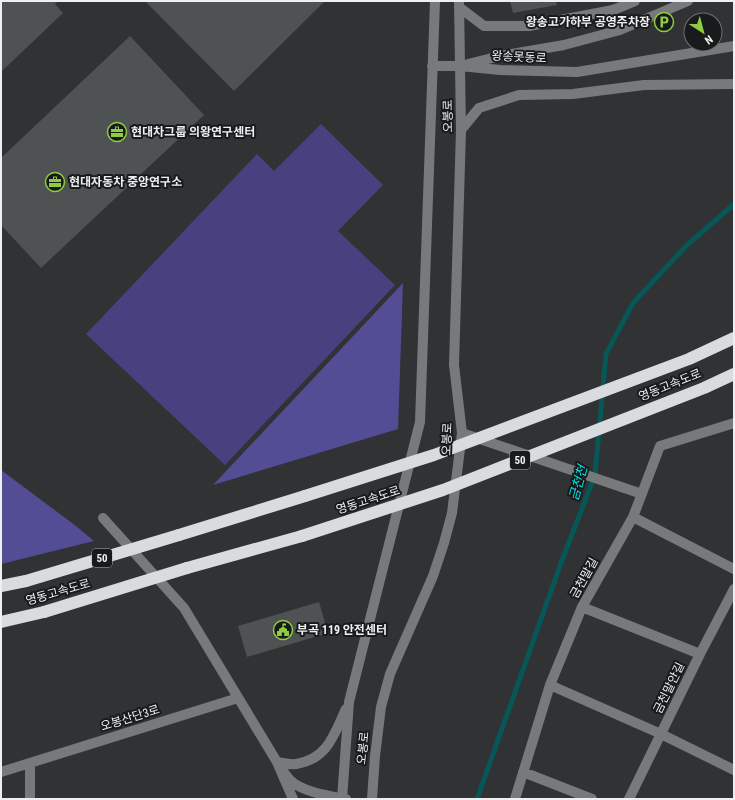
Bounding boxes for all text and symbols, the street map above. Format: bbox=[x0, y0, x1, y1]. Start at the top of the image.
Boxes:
parking icon: 왕송고가하부 공영주차장 bbox=[653, 11, 675, 33]
north arrow bbox=[683, 12, 723, 52]
place label: 왕송고가하부 공영주차장 bbox=[526, 15, 650, 29]
text: N bbox=[702, 32, 715, 47]
street label: 왕송못동로 bbox=[491, 49, 547, 65]
street label: 오봉로 bbox=[441, 99, 455, 133]
office icon: 현대차그룹 의왕연구센터 bbox=[106, 121, 128, 143]
place label: 현대차그룹 의왕연구센터 bbox=[131, 125, 255, 139]
office icon: 현대자동차 중앙연구소 bbox=[44, 171, 66, 193]
place label: 현대자동차 중앙연구소 bbox=[69, 175, 182, 189]
street label: 영동고속도로 bbox=[637, 366, 703, 404]
street label: 오봉로 bbox=[439, 422, 455, 456]
road number: 50 bbox=[510, 451, 530, 469]
water label: 금천천 bbox=[566, 463, 590, 502]
street label: 영동고속도로 bbox=[334, 483, 402, 517]
road number: 50 bbox=[92, 549, 112, 567]
street label: 금천말길 bbox=[567, 555, 601, 601]
street label: 영동고속도로 bbox=[24, 576, 92, 608]
public building icon: 부곡 119 안전센터 bbox=[272, 619, 294, 641]
place label: 부곡 119 안전센터 bbox=[297, 623, 387, 637]
street label: 금천말안길 bbox=[651, 660, 687, 716]
street label: 오봉산단3로 bbox=[99, 702, 161, 734]
street label: 오봉로 bbox=[354, 731, 372, 765]

